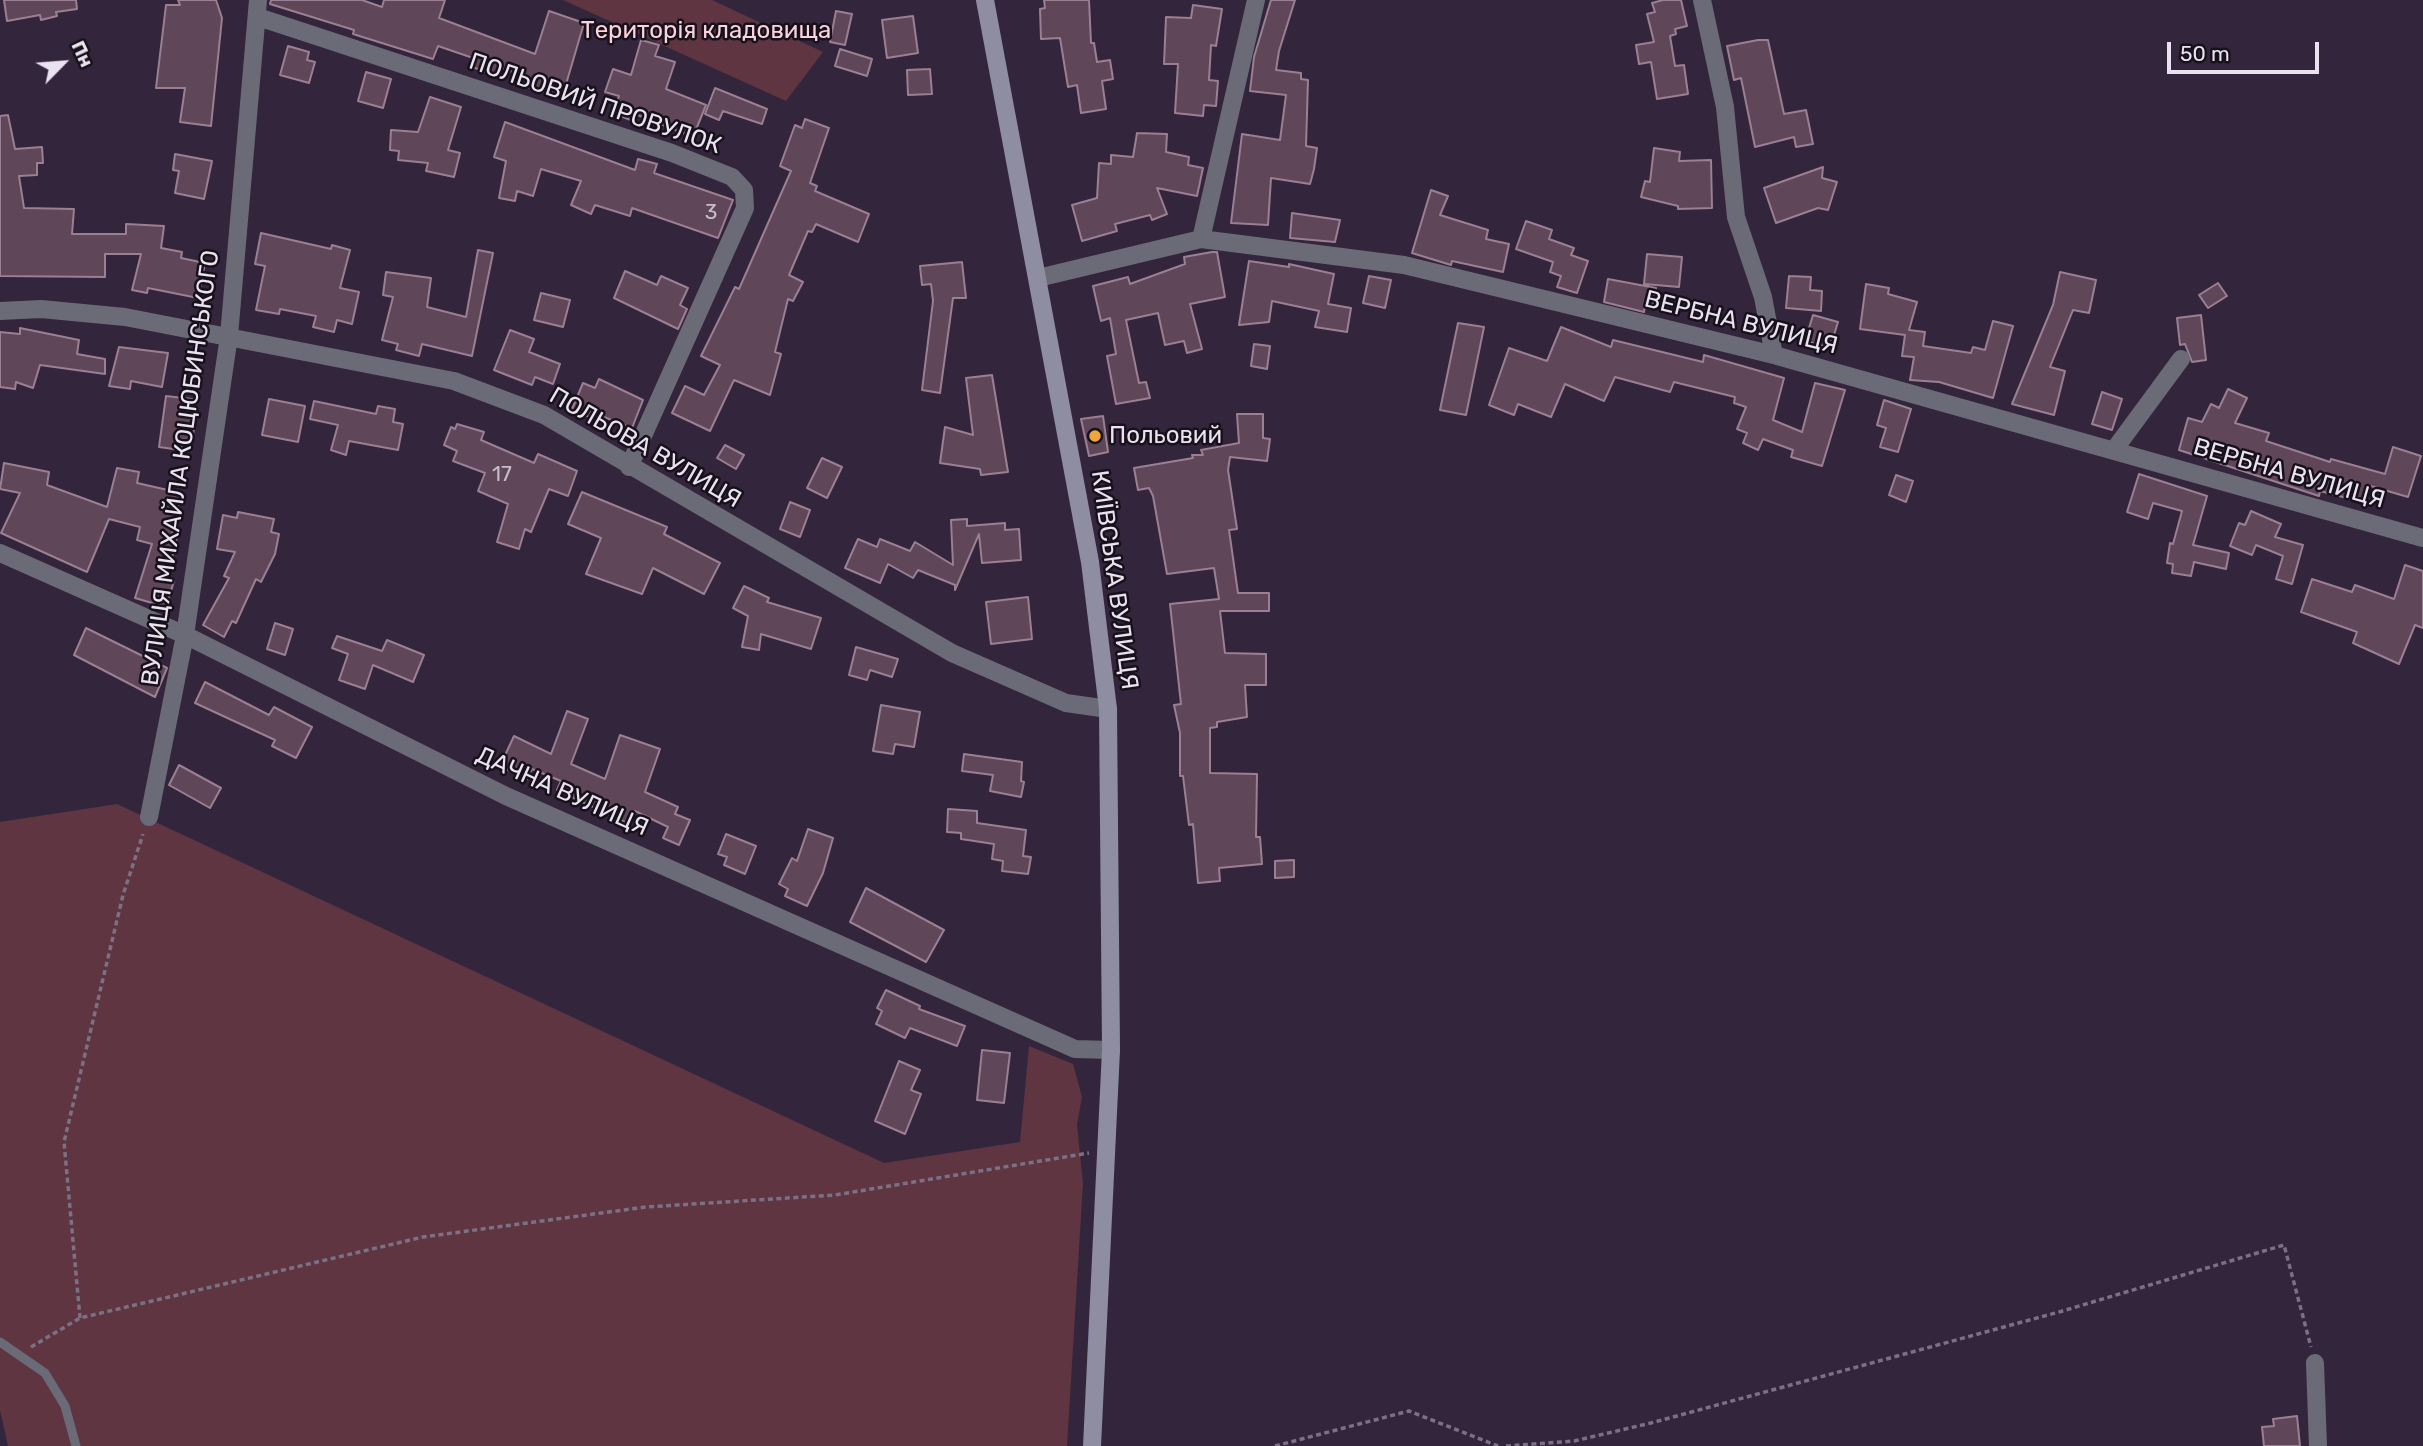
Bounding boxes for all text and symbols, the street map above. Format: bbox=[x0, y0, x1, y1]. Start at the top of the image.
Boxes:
park label: Територія кладовища bbox=[581, 17, 831, 45]
north arrow bbox=[28, 28, 98, 98]
scale bar bbox=[2171, 28, 2323, 72]
text: Пн bbox=[67, 37, 98, 71]
text: 50 m bbox=[2180, 41, 2230, 66]
street label: ПОЛЬОВИЙ ПРОВУЛОК bbox=[465, 47, 725, 161]
house number: 3 bbox=[705, 200, 717, 226]
street label: ВУЛИЦЯ МИХАЙЛА КОЦЮБИНСЬКОГО bbox=[136, 248, 226, 688]
street label: ВЕРБНА ВУЛИЦЯ bbox=[1641, 285, 1841, 361]
street label: ПОЛЬОВА ВУЛИЦЯ bbox=[544, 381, 746, 515]
place label: Польовий bbox=[1109, 422, 1222, 450]
marker: Польовий bbox=[1087, 428, 1103, 444]
street label: ВЕРБНА ВУЛИЦЯ bbox=[2190, 433, 2388, 515]
house number: 17 bbox=[492, 462, 512, 488]
street label: КИЇВСЬКА ВУЛИЦЯ bbox=[1084, 469, 1144, 691]
street label: ДАЧНА ВУЛИЦЯ bbox=[471, 741, 653, 843]

